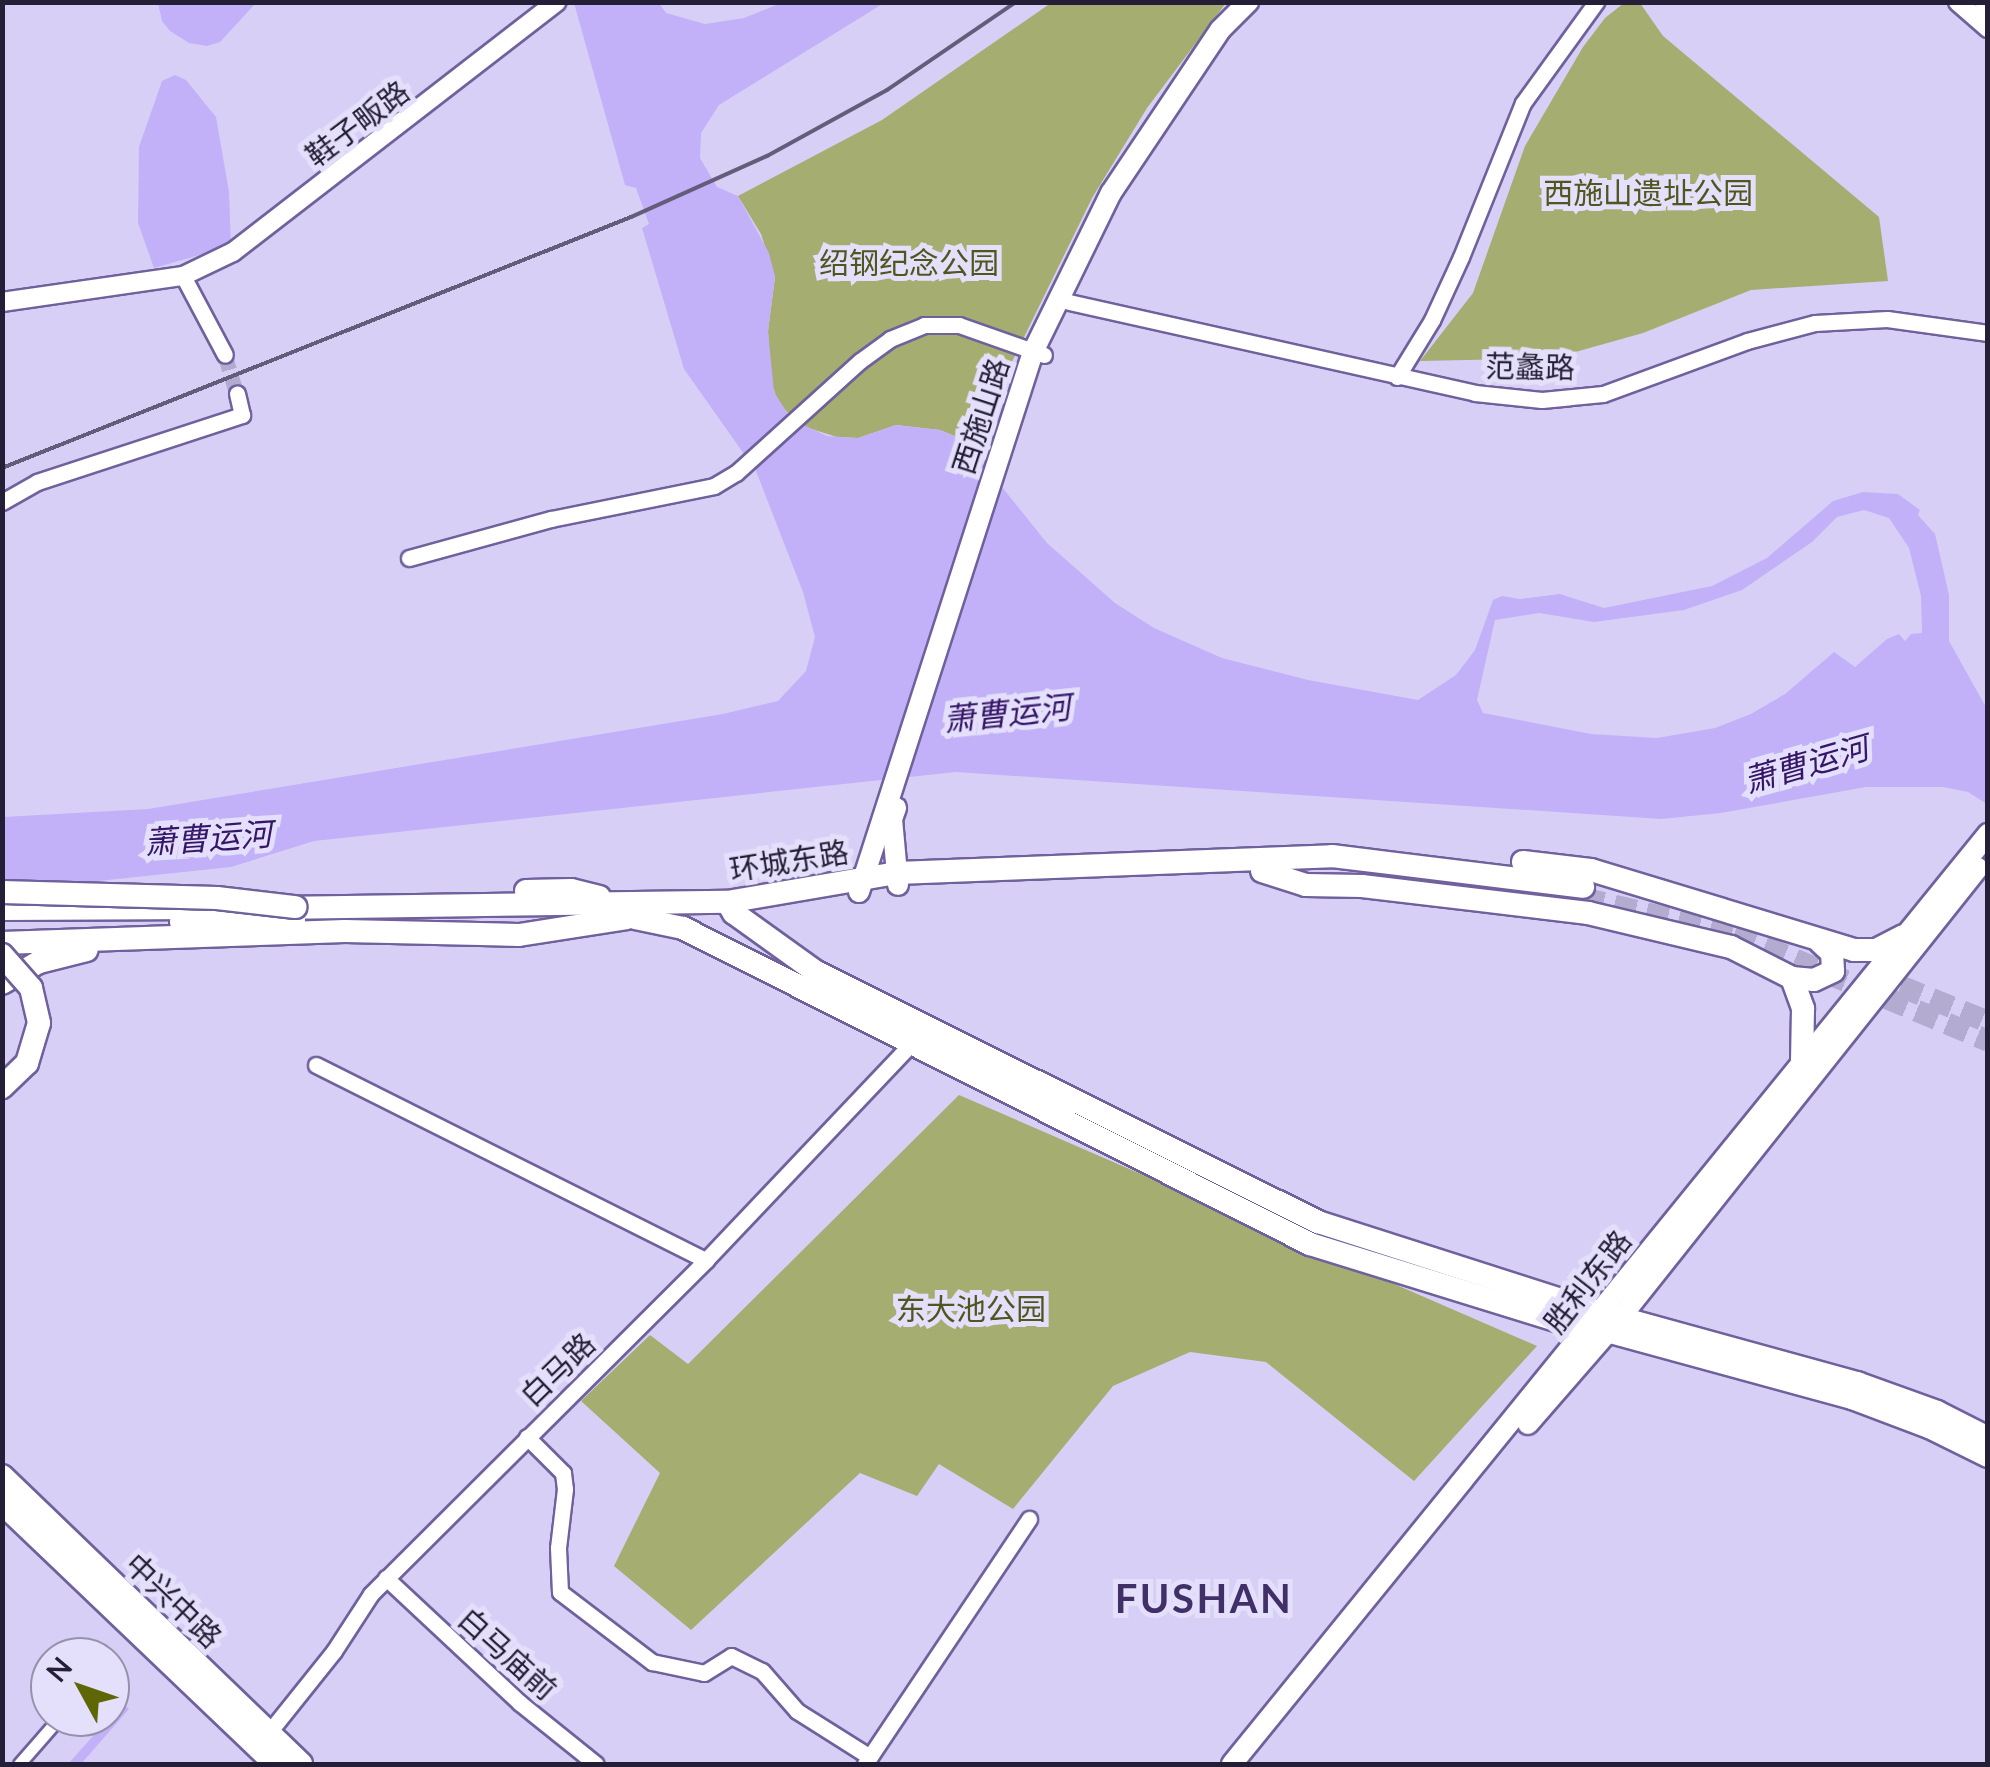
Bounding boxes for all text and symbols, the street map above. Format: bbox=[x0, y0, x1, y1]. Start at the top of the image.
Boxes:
street label: 鞋子畈路 bbox=[298, 73, 416, 173]
park label: 西施山遗址公园 bbox=[1543, 174, 1753, 210]
park label: 绍钢纪念公园 bbox=[819, 244, 999, 280]
street label: 范蠡路 bbox=[1485, 347, 1575, 385]
street label: 西施山路 bbox=[944, 353, 1016, 479]
water label: 萧曹运河 bbox=[941, 687, 1073, 739]
water label: 萧曹运河 bbox=[1739, 728, 1873, 800]
water label: 萧曹运河 bbox=[143, 814, 273, 862]
street label: 环城东路 bbox=[727, 833, 851, 887]
street label: 胜利东路 bbox=[1536, 1223, 1638, 1339]
park label: 东大池公园 bbox=[896, 1290, 1046, 1326]
street label: 白马路 bbox=[512, 1325, 602, 1413]
street label: 中兴中路 bbox=[118, 1545, 230, 1655]
district label: FUSHAN bbox=[1115, 1574, 1293, 1622]
street label: 白马庙前 bbox=[451, 1599, 565, 1707]
north arrow bbox=[30, 1637, 130, 1737]
text: N bbox=[39, 1650, 79, 1688]

